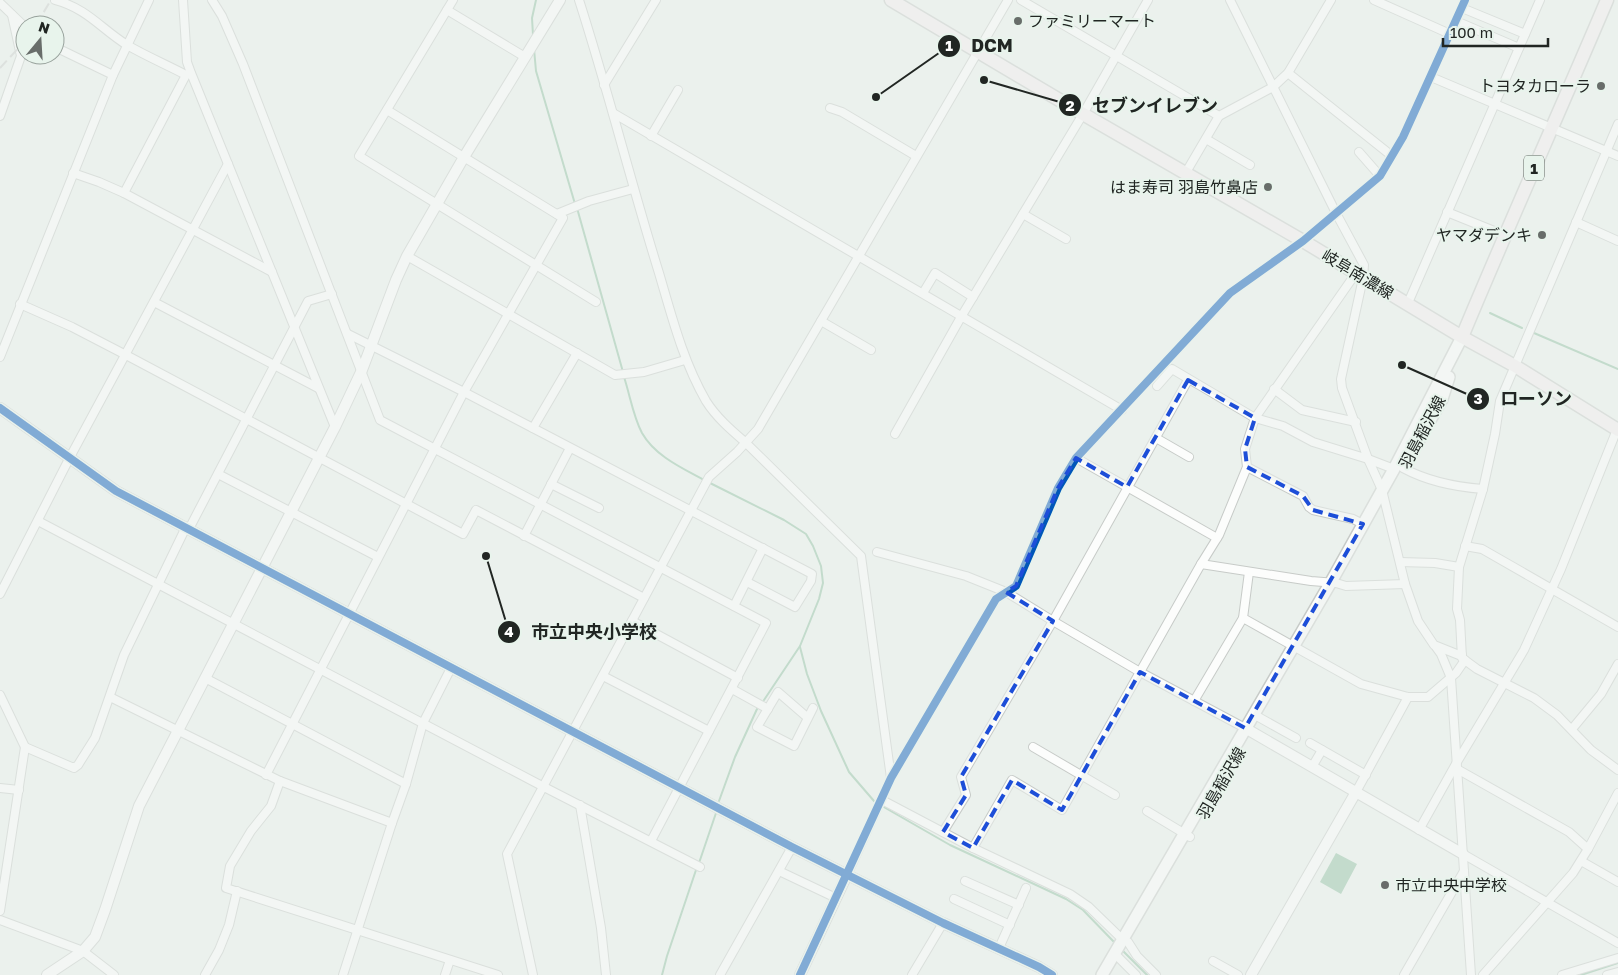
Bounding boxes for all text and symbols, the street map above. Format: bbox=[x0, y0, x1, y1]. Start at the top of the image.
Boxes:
place label: ファミリーマート bbox=[1028, 11, 1156, 31]
north arrow bbox=[15, 15, 65, 65]
marker: ファミリーマート bbox=[1012, 15, 1024, 27]
scale bar bbox=[1443, 15, 1548, 47]
text: N bbox=[36, 17, 52, 37]
text: 100 m bbox=[1450, 23, 1493, 41]
callout: DCM bbox=[936, 30, 1023, 63]
text: DCM bbox=[971, 34, 1013, 56]
text: 1 bbox=[945, 36, 953, 54]
place label: トヨタカローラ bbox=[1479, 76, 1591, 96]
marker: トヨタカローラ bbox=[1595, 80, 1607, 92]
callout: セブンイレブン bbox=[1057, 89, 1228, 122]
text: セブンイレブン bbox=[1092, 94, 1218, 116]
text: 2 bbox=[1065, 96, 1075, 114]
road number: 1 bbox=[1524, 156, 1544, 180]
place label: はま寿司 羽島竹鼻店 bbox=[1110, 177, 1258, 197]
marker: はま寿司 羽島竹鼻店 bbox=[1262, 181, 1274, 193]
place label: ヤマダデンキ bbox=[1436, 225, 1532, 245]
marker: ヤマダデンキ bbox=[1536, 229, 1548, 241]
street label: 岐阜南濃線 bbox=[1319, 245, 1397, 303]
callout: ローソン bbox=[1465, 383, 1582, 416]
text: ローソン bbox=[1500, 387, 1572, 409]
text: 3 bbox=[1473, 389, 1483, 407]
street label: 羽島稲沢線 bbox=[1394, 392, 1450, 472]
callout: 市立中央小学校 bbox=[496, 615, 667, 648]
text: 市立中央小学校 bbox=[531, 620, 657, 642]
text: 4 bbox=[504, 622, 514, 640]
street label: 羽島稲沢線 bbox=[1192, 743, 1250, 823]
place label: 市立中央中学校 bbox=[1395, 875, 1507, 895]
marker: 市立中央中学校 bbox=[1379, 879, 1391, 891]

